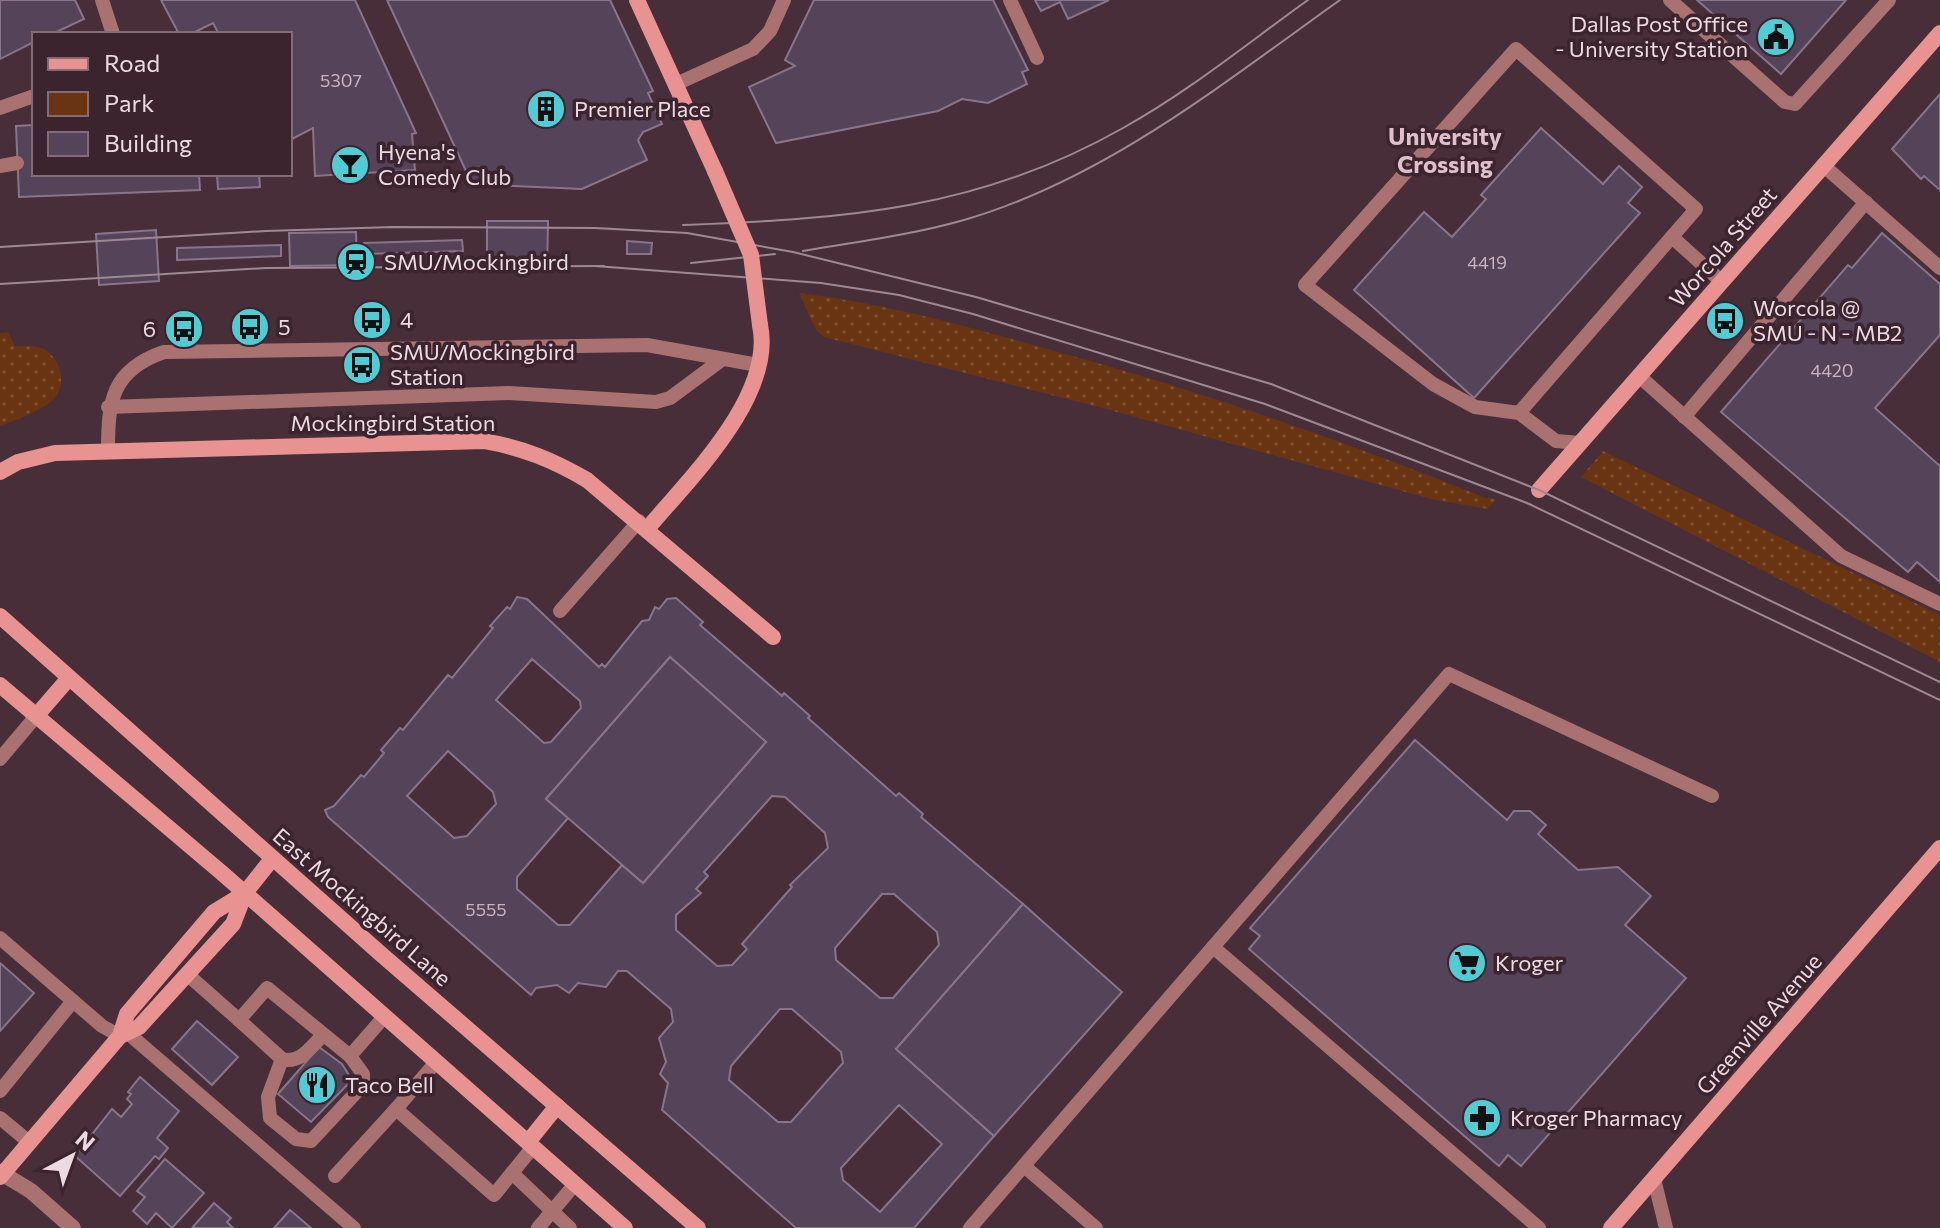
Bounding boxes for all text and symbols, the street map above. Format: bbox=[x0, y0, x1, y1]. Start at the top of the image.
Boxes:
place label: Dallas Post Office - University Station bbox=[1555, 10, 1748, 62]
public building icon: Dallas Post Office - University Station bbox=[1755, 16, 1797, 58]
legend bbox=[32, 32, 292, 176]
text: Road bbox=[104, 48, 160, 77]
house number: 5307 bbox=[320, 69, 362, 91]
text: Park bbox=[104, 88, 154, 117]
building icon: Premier Place bbox=[525, 88, 567, 130]
place label: Premier Place bbox=[574, 95, 711, 122]
district label: University Crossing bbox=[1388, 121, 1502, 178]
text: Building bbox=[104, 128, 192, 157]
place label: Hyena's Comedy Club bbox=[378, 138, 511, 190]
bar icon: Hyena's Comedy Club bbox=[329, 144, 371, 186]
street label: Worcola Street bbox=[1663, 181, 1782, 312]
station icon: SMU/Mockingbird bbox=[335, 241, 377, 283]
place label: SMU/Mockingbird bbox=[384, 248, 569, 275]
house number: 4419 bbox=[1467, 251, 1507, 273]
place label: Worcola @ SMU - N - MB2 bbox=[1753, 294, 1902, 346]
bus stop icon: 4 bbox=[351, 299, 393, 341]
bus stop icon: Worcola @ SMU - N - MB2 bbox=[1704, 300, 1746, 342]
bus stop icon: 5 bbox=[229, 306, 271, 348]
place label: 4 bbox=[400, 306, 413, 333]
bus stop icon: 6 bbox=[163, 308, 205, 350]
place label: 5 bbox=[278, 313, 291, 340]
place label: 6 bbox=[143, 315, 156, 342]
place label: SMU/Mockingbird Station bbox=[390, 338, 575, 390]
bus stop icon: SMU/Mockingbird Station bbox=[341, 344, 383, 386]
house number: 4420 bbox=[1810, 359, 1854, 381]
street label: Mockingbird Station bbox=[291, 409, 495, 436]
street label: East Mockingbird Lane bbox=[268, 822, 457, 991]
house number: 5555 bbox=[465, 898, 507, 920]
supermarket icon: Kroger bbox=[1446, 942, 1488, 984]
street label: Greenville Avenue bbox=[1690, 948, 1827, 1099]
place label: Kroger bbox=[1495, 949, 1564, 976]
restaurant icon: Taco Bell bbox=[296, 1064, 338, 1106]
place label: Taco Bell bbox=[345, 1071, 434, 1098]
pharmacy icon: Kroger Pharmacy bbox=[1461, 1097, 1503, 1139]
place label: Kroger Pharmacy bbox=[1510, 1104, 1682, 1131]
north arrow bbox=[32, 1116, 112, 1196]
text: N bbox=[70, 1125, 101, 1156]

